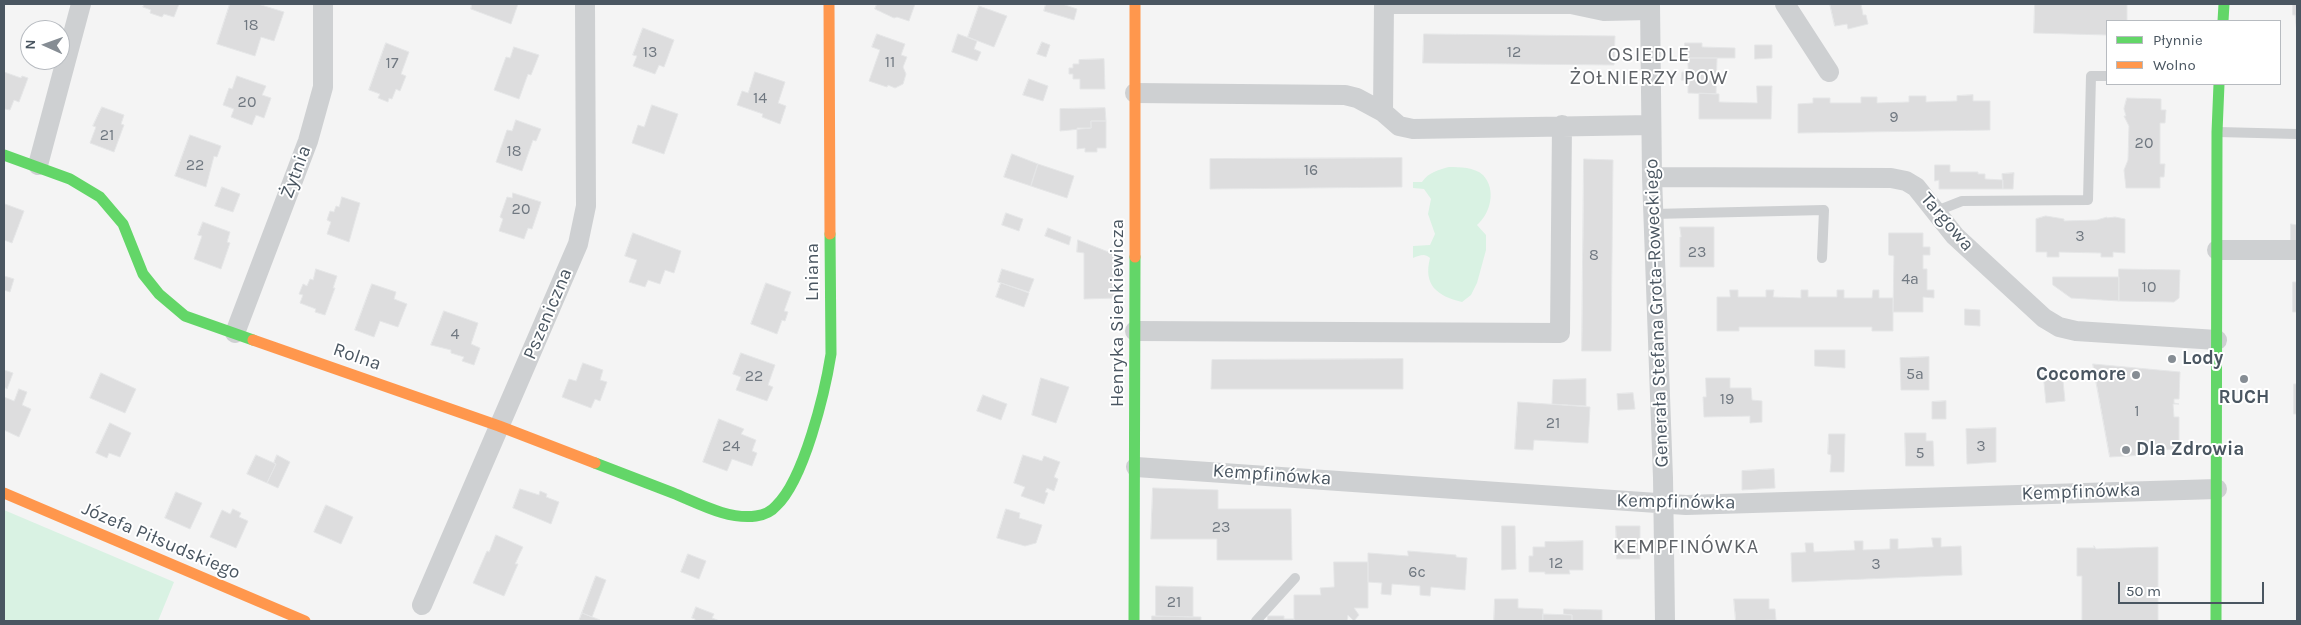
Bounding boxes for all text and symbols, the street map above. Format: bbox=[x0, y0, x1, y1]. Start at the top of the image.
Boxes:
house number: 18 bbox=[243, 15, 259, 35]
north arrow bbox=[20, 20, 70, 70]
legend bbox=[2106, 20, 2281, 85]
text: Płynnie bbox=[2153, 31, 2203, 49]
text: N bbox=[22, 39, 39, 50]
house number: 13 bbox=[643, 42, 657, 62]
house number: 12 bbox=[1507, 42, 1521, 62]
district label: OSIEDLE ŻOŁNIERZY POW bbox=[1568, 43, 1730, 90]
house number: 11 bbox=[885, 52, 895, 72]
house number: 17 bbox=[386, 53, 398, 73]
text: Wolno bbox=[2153, 56, 2196, 74]
house number: 14 bbox=[753, 88, 767, 108]
house number: 20 bbox=[238, 92, 256, 112]
house number: 9 bbox=[1889, 107, 1899, 127]
house number: 21 bbox=[100, 125, 114, 145]
house number: 20 bbox=[2135, 133, 2153, 153]
house number: 18 bbox=[506, 141, 522, 161]
street label: Żytnia bbox=[276, 142, 316, 202]
house number: 22 bbox=[186, 155, 204, 175]
street label: Generała Stefana Grota-Roweckiego bbox=[1640, 158, 1674, 468]
house number: 16 bbox=[1304, 160, 1318, 180]
street label: Targowa bbox=[1915, 188, 1979, 256]
house number: 20 bbox=[512, 199, 530, 219]
street label: Henryka Sienkiewicza bbox=[1107, 219, 1129, 407]
house number: 3 bbox=[2075, 226, 2085, 246]
house number: 23 bbox=[1688, 242, 1706, 262]
street label: Lniana bbox=[802, 243, 824, 301]
house number: 8 bbox=[1589, 245, 1599, 265]
street label: Pszeniczna bbox=[519, 265, 577, 363]
house number: 4a bbox=[1901, 269, 1919, 289]
house number: 10 bbox=[2142, 277, 2156, 297]
house number: 4 bbox=[451, 324, 459, 344]
street label: Rolna bbox=[330, 338, 384, 376]
place label: Lody bbox=[2182, 348, 2223, 370]
marker: Lody bbox=[2166, 353, 2178, 365]
house number: 5a bbox=[1906, 364, 1924, 384]
place label: Cocomore bbox=[2036, 364, 2126, 386]
house number: 22 bbox=[745, 366, 763, 386]
marker: Cocomore bbox=[2130, 369, 2142, 381]
marker: RUCH bbox=[2238, 373, 2250, 385]
place label: RUCH bbox=[2219, 387, 2269, 409]
house number: 19 bbox=[1720, 389, 1734, 409]
house number: 1 bbox=[2134, 401, 2140, 421]
house number: 21 bbox=[1546, 413, 1560, 433]
house number: 24 bbox=[722, 436, 740, 456]
house number: 3 bbox=[1976, 436, 1986, 456]
place label: Dla Zdrowia bbox=[2136, 439, 2244, 461]
house number: 5 bbox=[1915, 443, 1925, 463]
marker: Dla Zdrowia bbox=[2120, 444, 2132, 456]
street label: Kempfinówka bbox=[1212, 459, 1332, 491]
street label: Kempfinówka bbox=[2021, 479, 2141, 505]
street label: Kempfinówka bbox=[1616, 490, 1736, 514]
street label: Józefa Piłsudskiego bbox=[78, 497, 244, 585]
house number: 23 bbox=[1212, 517, 1230, 537]
district label: KEMPFINÓWKA bbox=[1611, 535, 1761, 559]
house number: 12 bbox=[1549, 553, 1563, 573]
house number: 3 bbox=[1871, 554, 1881, 574]
house number: 6c bbox=[1408, 562, 1426, 582]
scale bar bbox=[2121, 572, 2267, 604]
text: 50 m bbox=[2126, 582, 2161, 600]
house number: 21 bbox=[1167, 592, 1181, 612]

